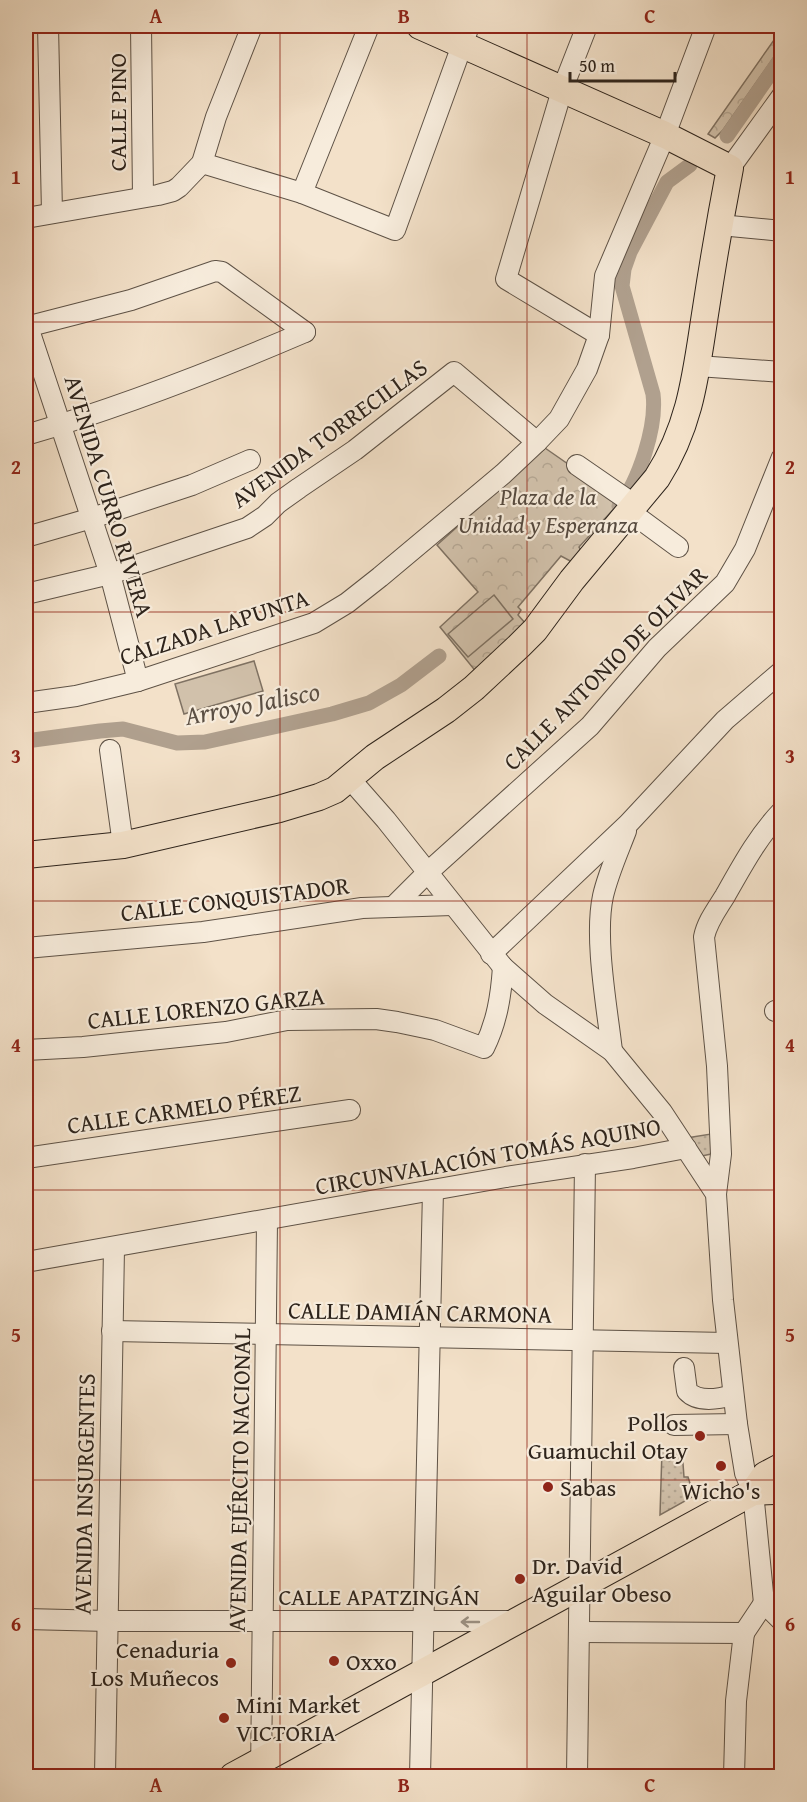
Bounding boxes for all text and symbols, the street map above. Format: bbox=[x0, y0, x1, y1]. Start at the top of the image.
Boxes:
text: A bbox=[150, 1, 163, 30]
text: B bbox=[398, 1, 410, 30]
text: C bbox=[644, 1, 656, 30]
scale bar bbox=[570, 45, 675, 83]
text: 50 m bbox=[579, 52, 615, 79]
street label: CALLE PINO bbox=[100, 53, 135, 171]
text: 1 bbox=[11, 162, 21, 191]
text: 1 bbox=[785, 162, 795, 191]
street label: AVENIDA TORRECILLAS bbox=[224, 350, 434, 516]
street label: AVENIDA CURRO RIVERA bbox=[56, 371, 163, 622]
text: 2 bbox=[11, 452, 21, 481]
text: 2 bbox=[785, 452, 795, 481]
park label: Plaza de la Unidad y Esperanza bbox=[458, 479, 638, 542]
street label: CALLE ANTONIO DE OLIVAR bbox=[495, 558, 715, 778]
street label: CALZADA LAPUNTA bbox=[115, 580, 313, 674]
water label: Arroyo Jalisco bbox=[180, 671, 323, 735]
text: 3 bbox=[11, 741, 21, 770]
text: 3 bbox=[785, 741, 795, 770]
street label: CALLE CONQUISTADOR bbox=[119, 868, 351, 930]
street label: CALLE LORENZO GARZA bbox=[86, 978, 327, 1038]
text: 4 bbox=[11, 1030, 21, 1059]
text: 4 bbox=[785, 1030, 795, 1059]
street label: CALLE CARMELO PÉREZ bbox=[65, 1075, 303, 1143]
street label: CIRCUNVALACIÓN TOMÁS AQUINO bbox=[313, 1108, 663, 1204]
street label: CALLE DAMIÁN CARMONA bbox=[288, 1292, 553, 1332]
text: 5 bbox=[11, 1320, 21, 1349]
text: 5 bbox=[785, 1320, 795, 1349]
street label: AVENIDA EJÉRCITO NACIONAL bbox=[219, 1328, 259, 1632]
street label: AVENIDA INSURGENTES bbox=[64, 1373, 104, 1615]
place label: Pollos Guamuchil Otay bbox=[528, 1405, 688, 1468]
marker: Pollos Guamuchil Otay bbox=[693, 1429, 707, 1443]
marker: Wicho's bbox=[714, 1459, 728, 1473]
place label: Sabas bbox=[560, 1470, 616, 1505]
place label: Wicho's bbox=[682, 1473, 760, 1508]
marker: Sabas bbox=[541, 1480, 555, 1494]
place label: Dr. David Aguilar Obeso bbox=[532, 1548, 672, 1611]
marker: Dr. David Aguilar Obeso bbox=[513, 1572, 527, 1586]
street label: CALLE APATZINGÁN bbox=[279, 1579, 480, 1614]
text: 6 bbox=[11, 1609, 21, 1638]
text: 6 bbox=[785, 1609, 795, 1638]
one-way arrow bbox=[461, 1616, 481, 1628]
place label: Cenaduria Los Muñecos bbox=[90, 1632, 220, 1695]
place label: Oxxo bbox=[346, 1644, 397, 1679]
marker: Oxxo bbox=[327, 1654, 341, 1668]
marker: Cenaduria Los Muñecos bbox=[224, 1656, 238, 1670]
place label: Mini Market VICTORIA bbox=[236, 1687, 361, 1750]
marker: Mini Market VICTORIA bbox=[217, 1711, 231, 1725]
text: A bbox=[150, 1770, 163, 1799]
text: B bbox=[398, 1770, 410, 1799]
text: C bbox=[644, 1770, 656, 1799]

